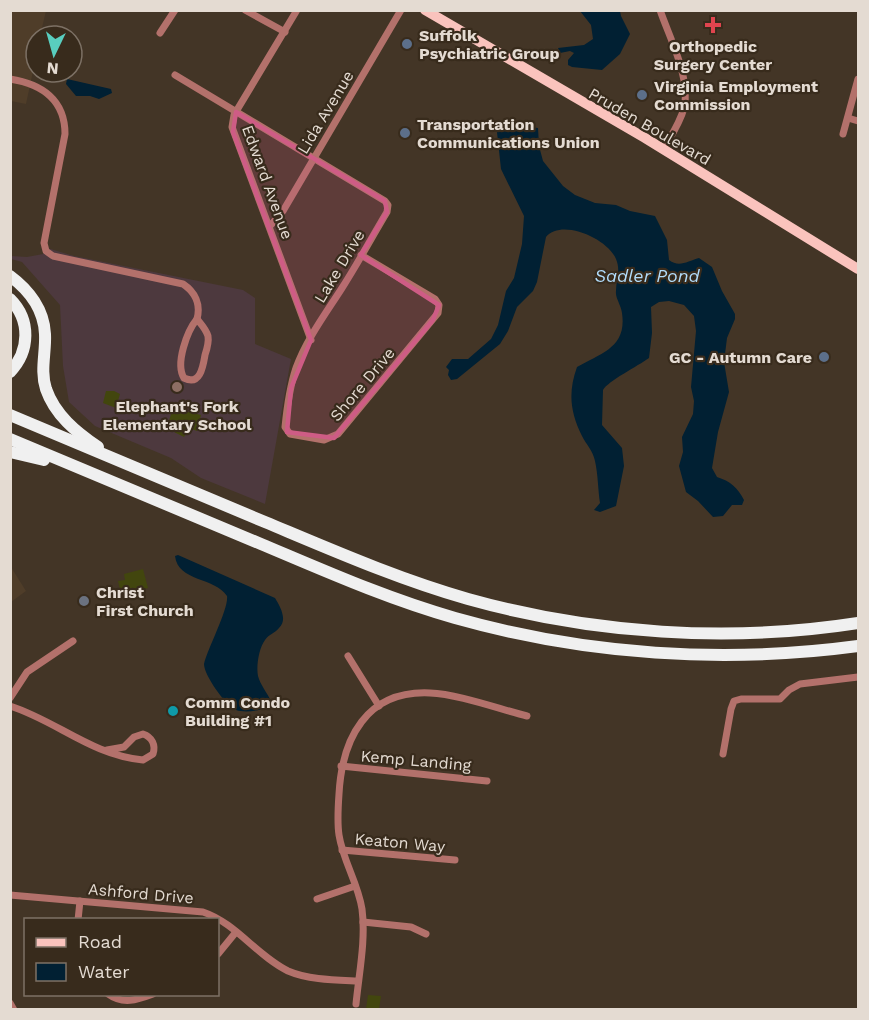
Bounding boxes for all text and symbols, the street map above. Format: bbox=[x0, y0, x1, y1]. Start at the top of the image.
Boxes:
marker: Orthopedic Surgery Center bbox=[704, 16, 722, 34]
north arrow bbox=[24, 24, 84, 84]
place label: Suffolk Psychiatric Group bbox=[419, 26, 560, 63]
marker: Suffolk Psychiatric Group bbox=[400, 37, 414, 51]
place label: Orthopedic Surgery Center bbox=[654, 37, 772, 74]
text: N bbox=[46, 58, 59, 78]
street label: Lida Avenue bbox=[293, 67, 358, 157]
place label: Virginia Employment Commission bbox=[654, 77, 818, 114]
street label: Pruden Boulevard bbox=[585, 84, 714, 169]
marker: Virginia Employment Commission bbox=[635, 88, 649, 102]
place label: Transportation Communications Union bbox=[417, 115, 600, 152]
street label: Edward Avenue bbox=[238, 123, 297, 242]
marker: Transportation Communications Union bbox=[398, 126, 412, 140]
street label: Lake Drive bbox=[310, 226, 369, 306]
water label: Sadler Pond bbox=[594, 265, 701, 286]
street label: Shore Drive bbox=[326, 344, 399, 425]
place label: GC - Autumn Care bbox=[669, 348, 812, 367]
marker: GC - Autumn Care bbox=[817, 350, 831, 364]
marker: Elephant's Fork Elementary School bbox=[170, 380, 184, 394]
place label: Elephant's Fork Elementary School bbox=[102, 397, 252, 434]
place label: Christ First Church bbox=[96, 583, 194, 620]
marker: Christ First Church bbox=[77, 594, 91, 608]
place label: Comm Condo Building #1 bbox=[185, 693, 291, 730]
marker: Comm Condo Building #1 bbox=[166, 704, 180, 718]
street label: Kemp Landing bbox=[360, 746, 473, 775]
street label: Keaton Way bbox=[354, 829, 447, 856]
street label: Ashford Drive bbox=[87, 879, 195, 908]
legend bbox=[24, 918, 219, 996]
text: Road bbox=[78, 931, 122, 952]
text: Water bbox=[78, 961, 130, 982]

